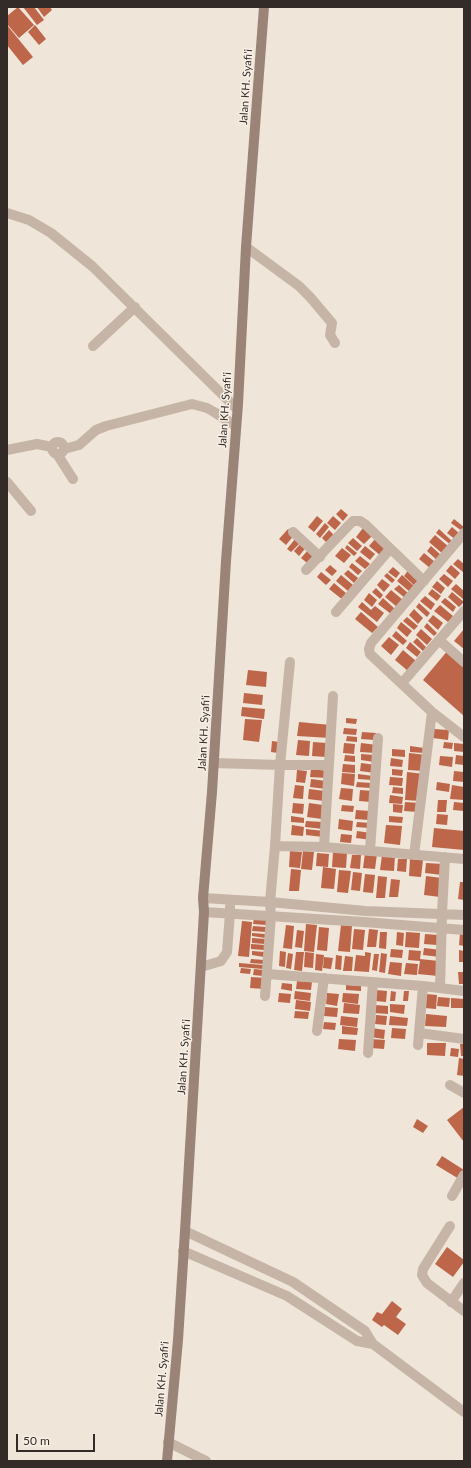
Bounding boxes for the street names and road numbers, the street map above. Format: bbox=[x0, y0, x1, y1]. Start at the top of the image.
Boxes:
street label: Jalan KH. Syafi'i bbox=[237, 49, 255, 125]
street label: Jalan KH. Syafi'i bbox=[216, 372, 234, 448]
street label: Jalan KH. Syafi'i bbox=[195, 695, 213, 771]
street label: Jalan KH. Syafi'i bbox=[175, 1019, 193, 1095]
street label: Jalan KH. Syafi'i bbox=[152, 1341, 172, 1417]

